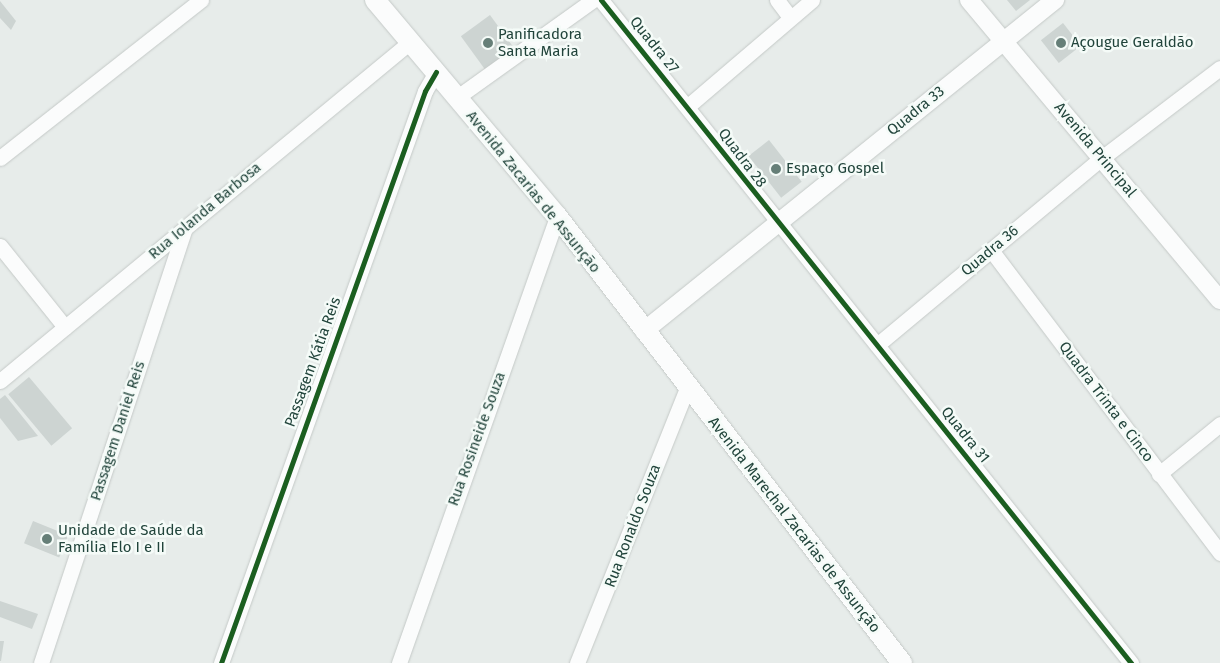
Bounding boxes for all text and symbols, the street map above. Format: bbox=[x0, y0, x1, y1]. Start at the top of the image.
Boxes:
street label: Quadra 27 bbox=[626, 13, 682, 77]
place label: Panificadora Santa Maria bbox=[498, 25, 582, 60]
place label: Açougue Geraldão bbox=[1071, 34, 1194, 52]
marker: Panificadora Santa Maria bbox=[482, 37, 494, 49]
marker: Açougue Geraldão bbox=[1055, 37, 1067, 49]
street label: Quadra 33 bbox=[884, 82, 948, 140]
street label: Avenida Principal bbox=[1050, 99, 1140, 201]
street label: Avenida Zacarias de Assunção bbox=[462, 107, 604, 277]
street label: Quadra 28 bbox=[714, 125, 770, 191]
street label: Rua Iolanda Barbosa bbox=[145, 159, 265, 263]
place label: Espaço Gospel bbox=[786, 160, 884, 178]
marker: Espaço Gospel bbox=[770, 163, 782, 175]
street label: Quadra 36 bbox=[958, 222, 1022, 280]
street label: Passagem Kátia Reis bbox=[281, 294, 345, 430]
street label: Quadra Trinta e Cinco bbox=[1055, 338, 1157, 466]
street label: Passagem Daniel Reis bbox=[87, 359, 149, 503]
street label: Rua Rosineide Souza bbox=[444, 370, 510, 508]
street label: Quadra 31 bbox=[937, 403, 993, 467]
street label: Avenida Marechal Zacarias de Assunção bbox=[704, 414, 884, 636]
street label: Rua Ronaldo Souza bbox=[601, 462, 665, 590]
place label: Unidade de Saúde da Família Elo I e II bbox=[58, 521, 204, 556]
marker: Unidade de Saúde da Família Elo I e II bbox=[40, 532, 54, 546]

